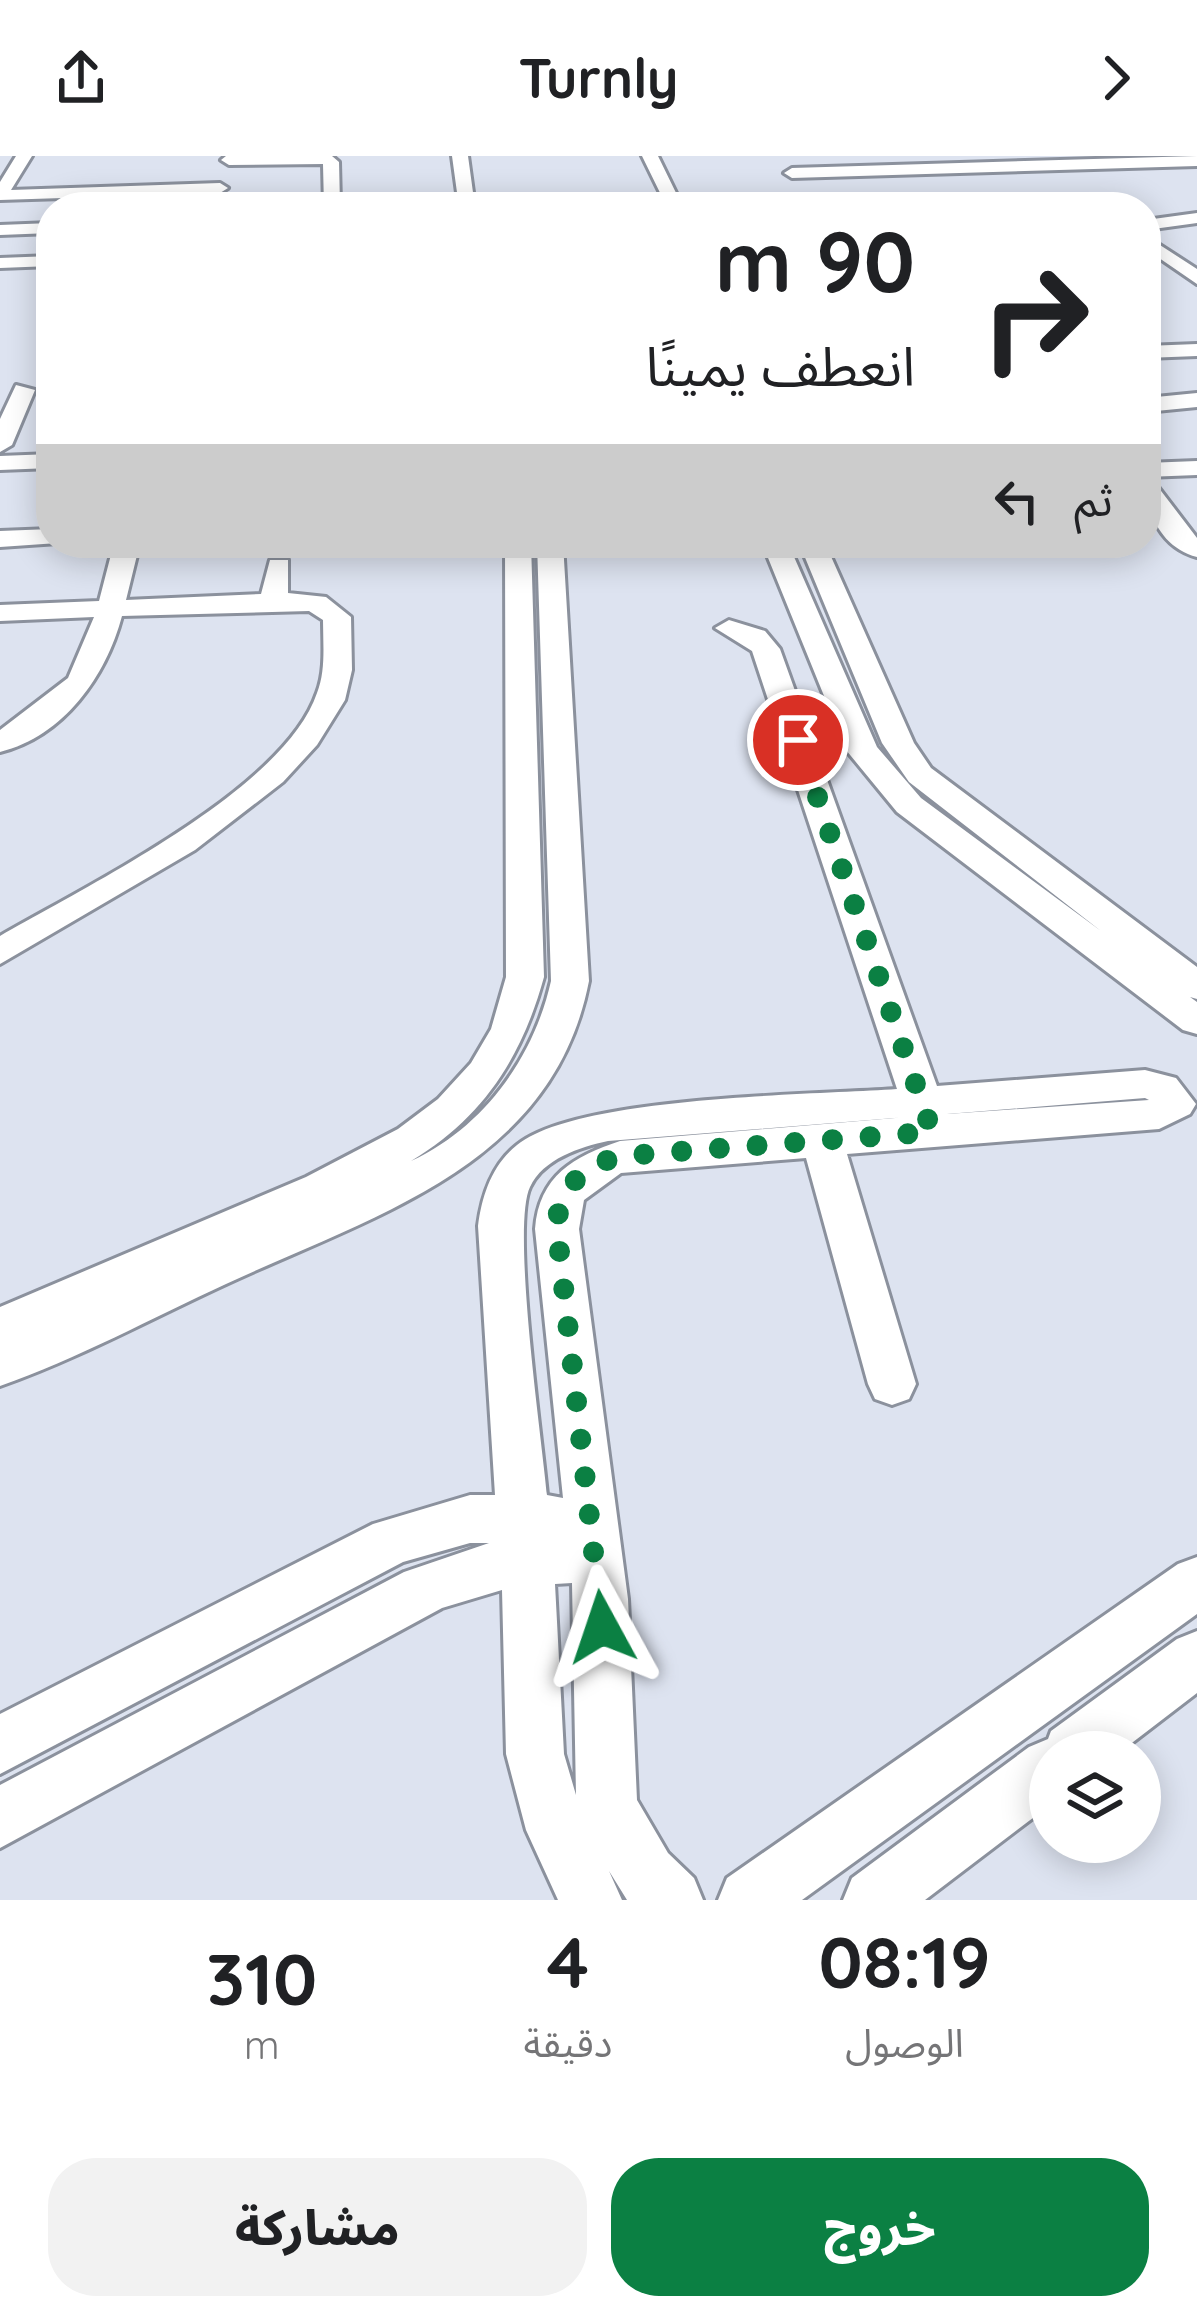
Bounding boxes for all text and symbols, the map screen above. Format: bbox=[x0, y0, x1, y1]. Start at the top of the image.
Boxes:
text: Turnly bbox=[518, 44, 679, 112]
icon: share bbox=[48, 45, 114, 111]
icon: forward bbox=[1083, 45, 1149, 111]
text: 90 m bbox=[715, 208, 915, 313]
icon: right bbox=[957, 240, 1113, 396]
text: انعطف يمينًا bbox=[645, 332, 915, 400]
icon: left bbox=[984, 468, 1050, 534]
text: ثم bbox=[1074, 471, 1113, 527]
pin bbox=[747, 689, 849, 791]
icon: arrive bbox=[765, 707, 831, 773]
position arrow bbox=[539, 1564, 665, 1690]
map controls bbox=[1029, 1731, 1161, 1863]
button: layers bbox=[1029, 1731, 1161, 1863]
text: 4 bbox=[547, 1916, 589, 2006]
text: 08:19 bbox=[819, 1916, 991, 2006]
text: 310 bbox=[206, 1933, 317, 2023]
text: دقيقة bbox=[523, 2018, 612, 2067]
text: الوصول bbox=[845, 2018, 964, 2067]
text: m bbox=[244, 2020, 280, 2069]
button: مشاركة bbox=[48, 2158, 587, 2296]
button: خروج bbox=[611, 2158, 1149, 2296]

